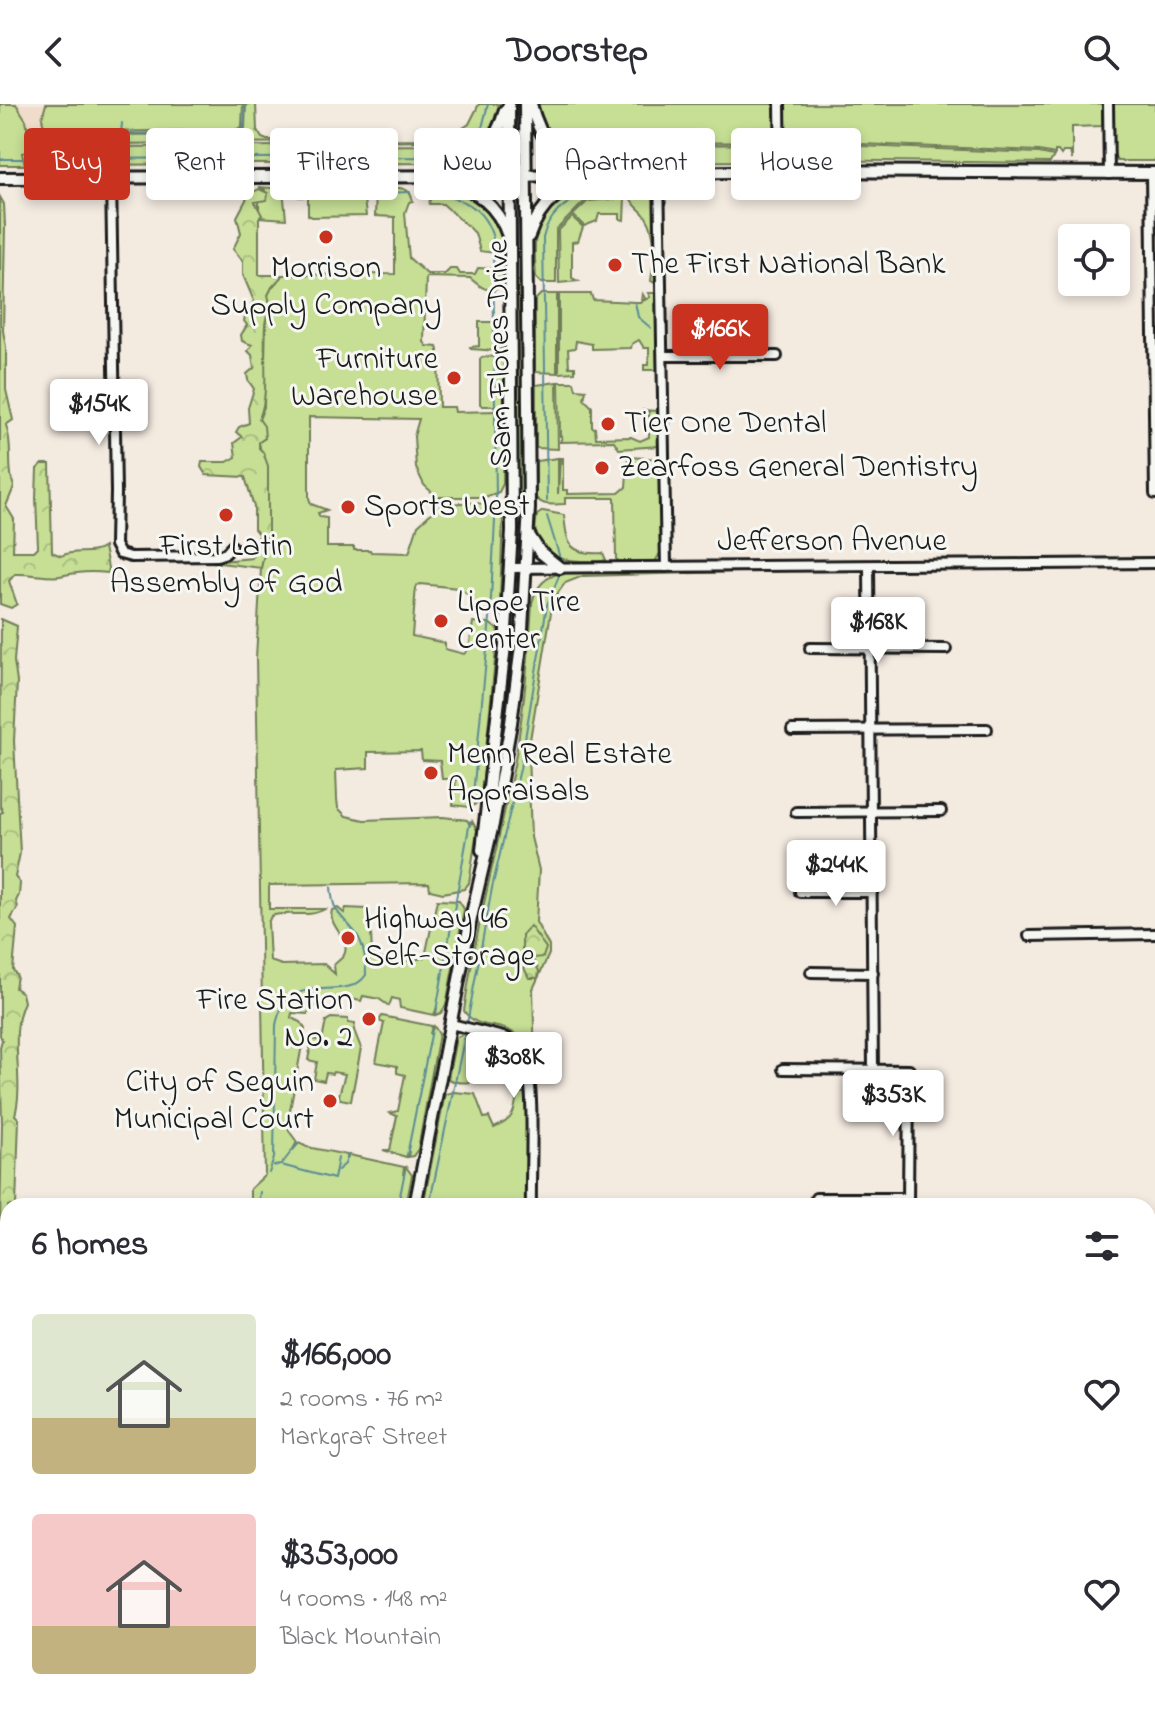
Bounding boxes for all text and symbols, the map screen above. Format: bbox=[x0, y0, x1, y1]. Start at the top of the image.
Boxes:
text: Doorstep bbox=[507, 26, 648, 79]
icon: back bbox=[32, 30, 76, 74]
icon: search bbox=[1079, 30, 1123, 74]
chip: Buy bbox=[24, 128, 130, 200]
chip: Rent bbox=[146, 128, 254, 200]
chip: Filters bbox=[270, 128, 398, 200]
chip: New bbox=[414, 128, 520, 200]
chip: Apartment bbox=[536, 128, 715, 200]
chip: House bbox=[731, 128, 861, 200]
map controls bbox=[1058, 224, 1130, 296]
button: locate bbox=[1058, 224, 1130, 296]
marker: Morrison Supply Company bbox=[317, 228, 335, 246]
street label: Sam Flores Drive bbox=[475, 239, 526, 469]
place label: The First National Bank bbox=[631, 242, 946, 289]
place label: Morrison Supply Company bbox=[210, 246, 442, 330]
marker: The First National Bank bbox=[606, 256, 624, 274]
pin: $166K bbox=[664, 304, 776, 372]
text: $166K bbox=[690, 311, 750, 349]
place label: Furniture Warehouse bbox=[291, 337, 439, 421]
marker: Furniture Warehouse bbox=[445, 369, 463, 387]
pin: $154K bbox=[43, 379, 155, 447]
text: $154K bbox=[68, 386, 130, 424]
place label: Tier One Dental bbox=[624, 401, 827, 448]
marker: Tier One Dental bbox=[599, 415, 617, 433]
place label: Zearfoss General Dentistry bbox=[618, 445, 978, 492]
marker: Zearfoss General Dentistry bbox=[593, 459, 611, 477]
place label: Sports West bbox=[364, 484, 530, 531]
marker: Sports West bbox=[339, 498, 357, 516]
marker: First Latin Assembly of God bbox=[217, 506, 235, 524]
street label: Jefferson Avenue bbox=[717, 519, 947, 566]
place label: First Latin Assembly of God bbox=[110, 524, 342, 608]
place label: Lippe Tire Center bbox=[457, 580, 581, 664]
pin: $168K bbox=[822, 597, 934, 665]
text: $168K bbox=[849, 604, 907, 642]
marker: Lippe Tire Center bbox=[432, 612, 450, 630]
place label: Menn Real Estate Appraisals bbox=[447, 732, 672, 816]
marker: Menn Real Estate Appraisals bbox=[422, 764, 440, 782]
pin: $244K bbox=[780, 840, 892, 908]
text: $244K bbox=[805, 847, 867, 885]
place label: Highway 46 Self-Storage bbox=[364, 897, 536, 981]
marker: Highway 46 Self-Storage bbox=[339, 929, 357, 947]
place label: Fire Station No. 2 bbox=[196, 978, 353, 1062]
marker: Fire Station No. 2 bbox=[360, 1010, 378, 1028]
pin: $308K bbox=[458, 1032, 570, 1100]
text: $308K bbox=[484, 1039, 544, 1077]
place label: City of Seguin Municipal Court bbox=[114, 1060, 314, 1144]
pin: $353K bbox=[837, 1070, 949, 1138]
text: $353K bbox=[861, 1077, 925, 1115]
marker: City of Seguin Municipal Court bbox=[321, 1092, 339, 1110]
text: 6 homes bbox=[32, 1221, 148, 1271]
icon: filters bbox=[1080, 1224, 1124, 1268]
text: $166,000 bbox=[280, 1331, 391, 1381]
icon: home bbox=[96, 1346, 192, 1442]
icon: heart bbox=[1080, 1372, 1124, 1416]
text: 2 rooms · 76 m² bbox=[280, 1381, 443, 1419]
text: Markgraf Street bbox=[280, 1419, 447, 1457]
text: $353,000 bbox=[280, 1531, 398, 1581]
icon: home bbox=[96, 1546, 192, 1642]
icon: heart bbox=[1080, 1572, 1124, 1616]
text: 4 rooms · 148 m² bbox=[280, 1581, 447, 1619]
text: Black Mountain bbox=[280, 1619, 441, 1657]

